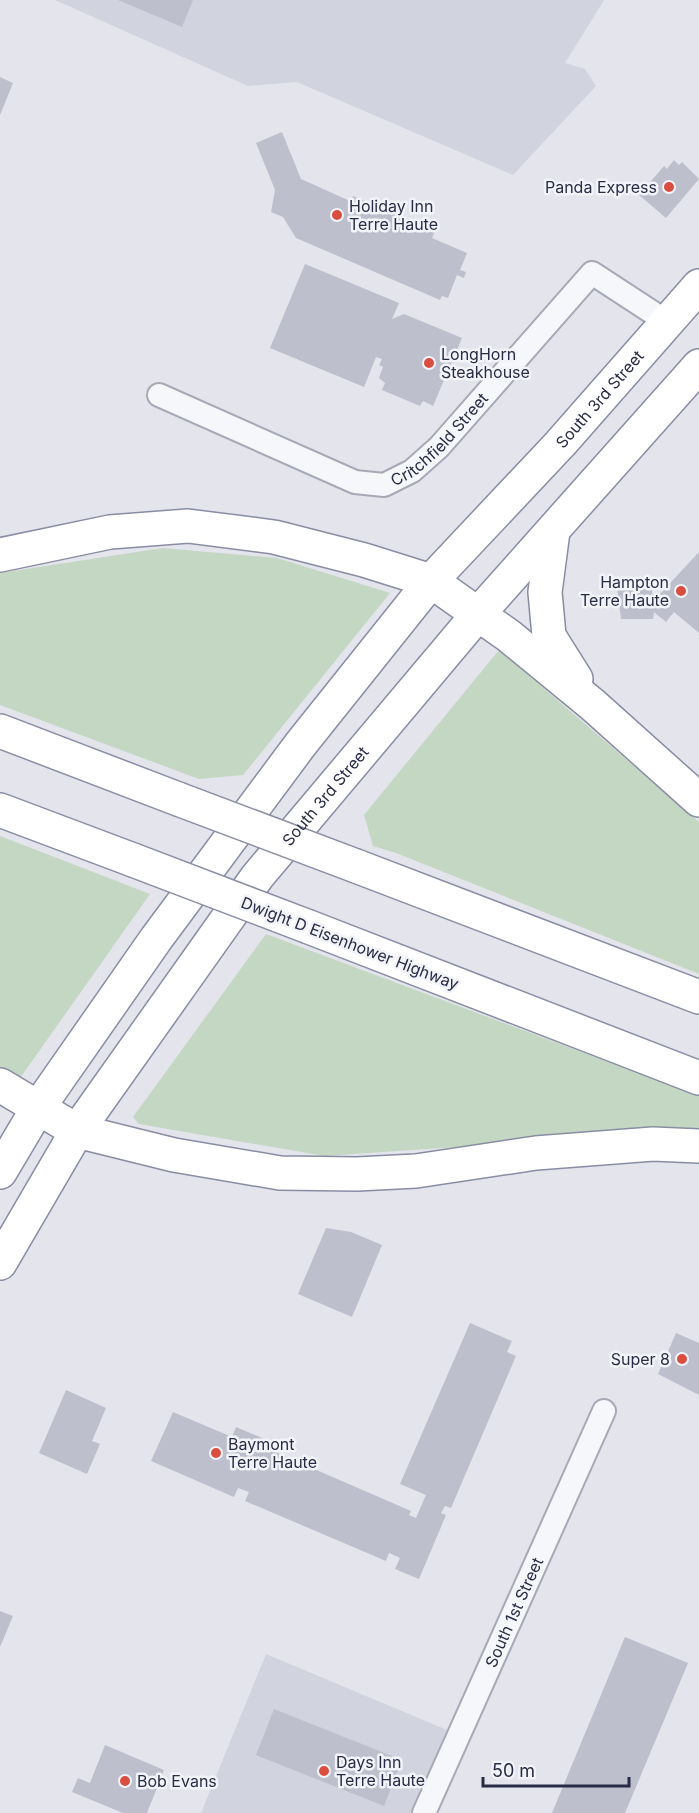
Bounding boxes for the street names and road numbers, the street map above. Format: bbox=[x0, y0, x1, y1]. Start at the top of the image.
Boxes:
street label: South 3rd Street bbox=[551, 346, 648, 452]
street label: Critchfield Street bbox=[387, 389, 492, 490]
street label: South 3rd Street bbox=[278, 742, 373, 850]
street label: Dwight D Eisenhower Highway bbox=[238, 892, 462, 994]
street label: South 1st Street bbox=[481, 1554, 547, 1670]

